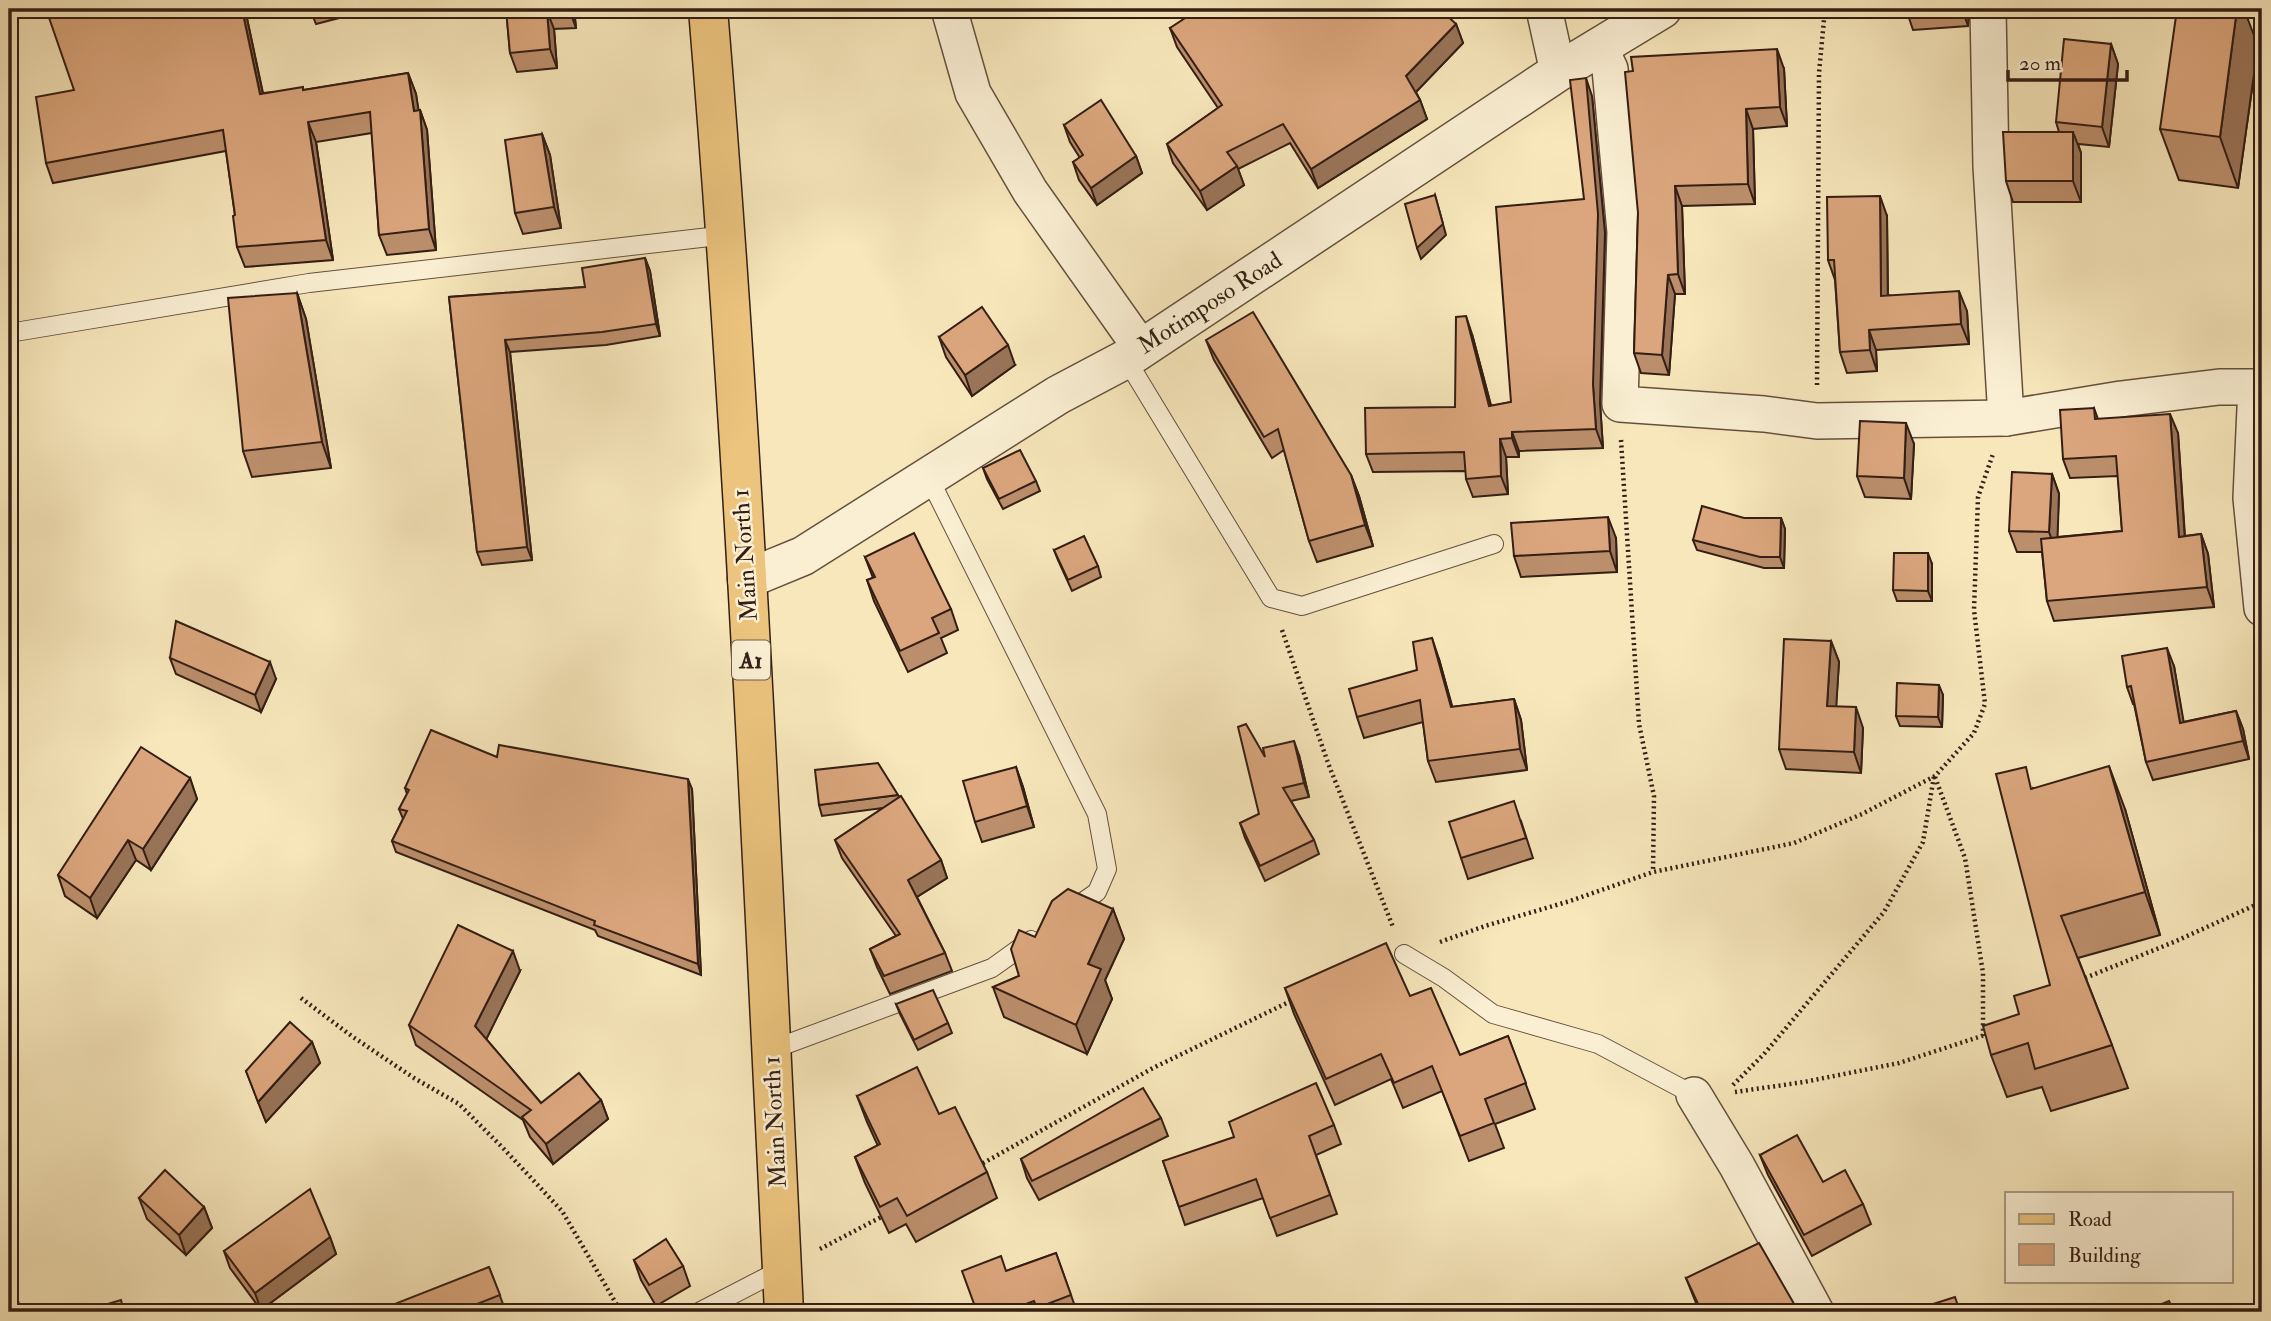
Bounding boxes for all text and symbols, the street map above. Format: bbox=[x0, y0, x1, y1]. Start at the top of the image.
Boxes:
scale bar bbox=[2008, 38, 2128, 82]
text: 20 m bbox=[2019, 50, 2061, 77]
street label: Motimposo Road bbox=[1132, 245, 1288, 361]
street label: Main North 1 bbox=[725, 488, 765, 622]
road number: A1 bbox=[732, 640, 770, 680]
street label: Main North 1 bbox=[756, 1055, 794, 1189]
legend bbox=[2005, 1192, 2232, 1282]
text: Road bbox=[2068, 1206, 2113, 1233]
text: Building bbox=[2068, 1242, 2141, 1269]

